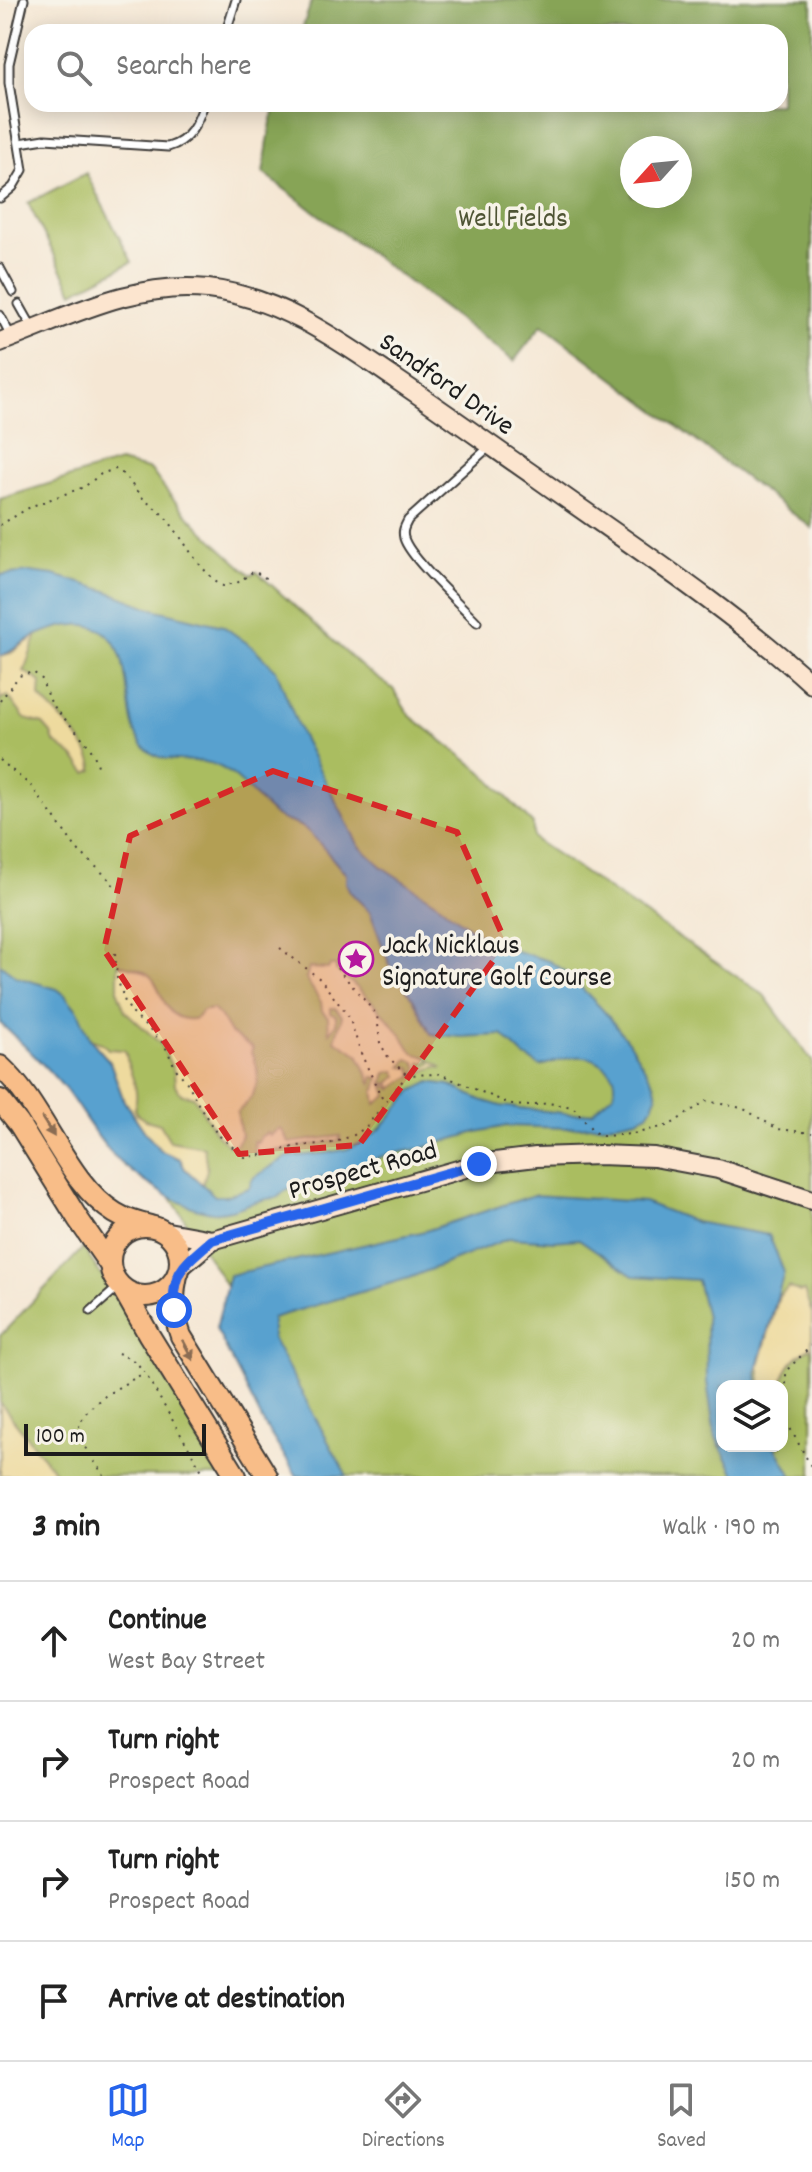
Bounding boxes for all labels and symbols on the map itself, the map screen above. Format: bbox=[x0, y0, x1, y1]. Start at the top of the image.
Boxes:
north arrow bbox=[620, 136, 692, 208]
park label: Well Fields bbox=[458, 201, 568, 241]
street label: Sandford Drive bbox=[369, 324, 521, 448]
place label: Jack Nicklaus Signature Golf Course bbox=[382, 928, 612, 1000]
place icon: Jack Nicklaus Signature Golf Course bbox=[337, 940, 375, 978]
one-way arrow bbox=[41, 1116, 55, 1138]
street label: Prospect Road bbox=[284, 1133, 442, 1213]
route end bbox=[461, 1146, 497, 1182]
route start bbox=[156, 1292, 192, 1328]
one-way arrow bbox=[181, 1339, 195, 1361]
scale bar bbox=[24, 1420, 206, 1456]

